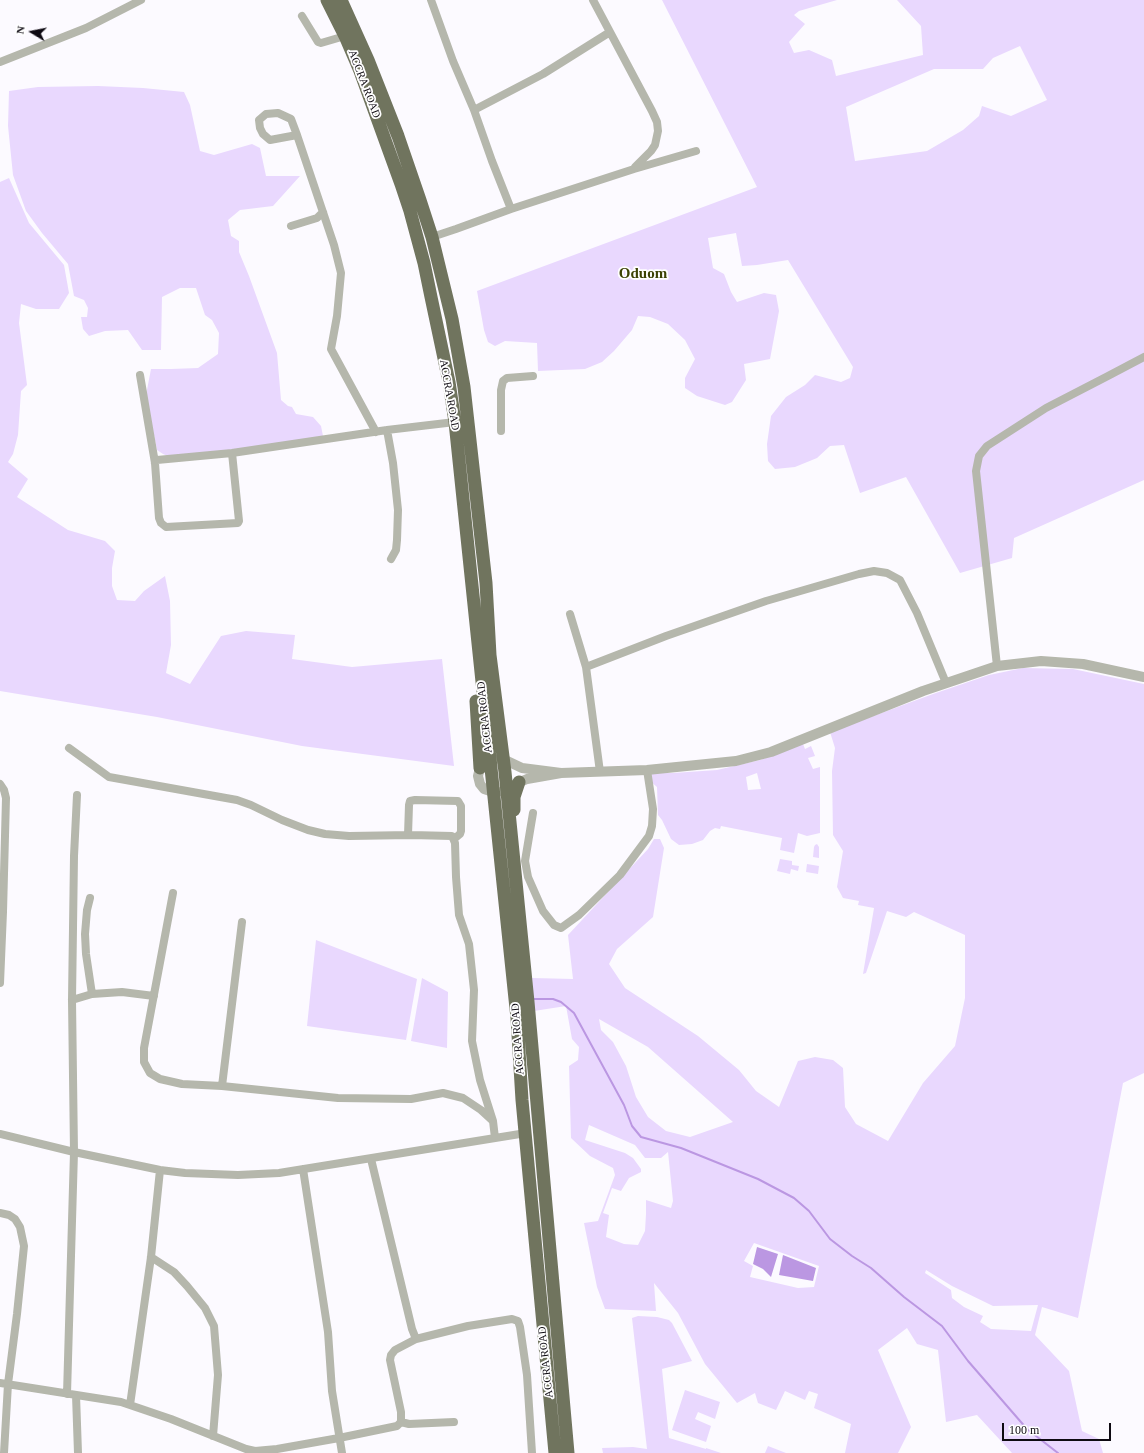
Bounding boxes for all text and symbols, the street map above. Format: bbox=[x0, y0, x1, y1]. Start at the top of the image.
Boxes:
north arrow bbox=[12, 12, 52, 52]
text: N bbox=[14, 25, 27, 35]
street label: ACCRA ROAD bbox=[345, 48, 383, 120]
district label: Oduom bbox=[619, 265, 667, 283]
street label: ACCRA ROAD bbox=[436, 358, 462, 432]
street label: ACCRA ROAD bbox=[475, 681, 495, 753]
street label: ACCRA ROAD bbox=[509, 1003, 527, 1075]
street label: ACCRA ROAD bbox=[536, 1326, 556, 1398]
scale bar bbox=[1004, 1415, 1113, 1441]
text: 100 m bbox=[1009, 1423, 1039, 1437]

